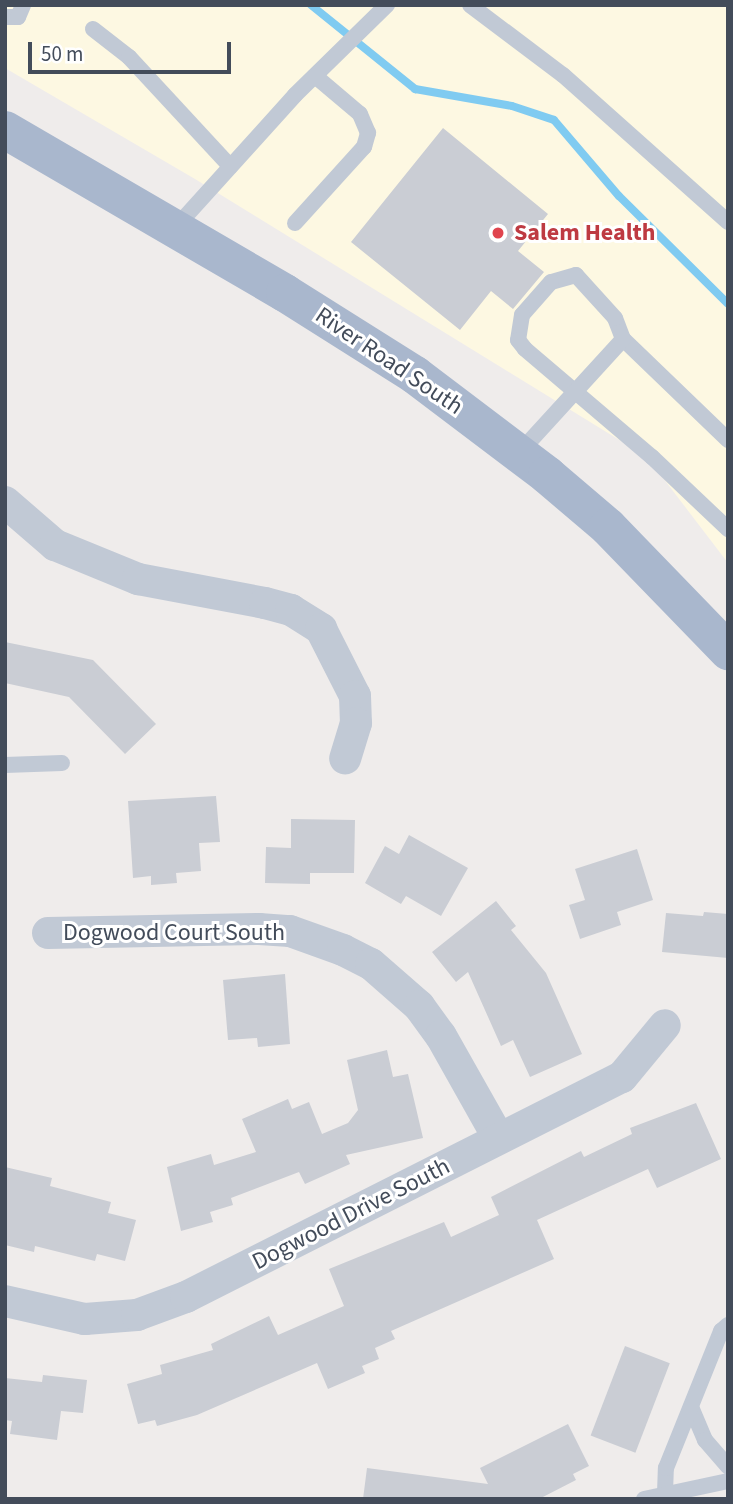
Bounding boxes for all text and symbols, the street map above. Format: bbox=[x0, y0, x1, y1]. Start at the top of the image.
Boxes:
scale bar bbox=[32, 28, 234, 72]
text: 50 m bbox=[41, 39, 83, 69]
place label: Salem Health bbox=[514, 219, 655, 247]
marker: Salem Health bbox=[488, 223, 508, 243]
street label: River Road South bbox=[310, 301, 468, 421]
street label: Dogwood Court South bbox=[63, 919, 285, 947]
street label: Dogwood Drive South bbox=[247, 1152, 455, 1276]

